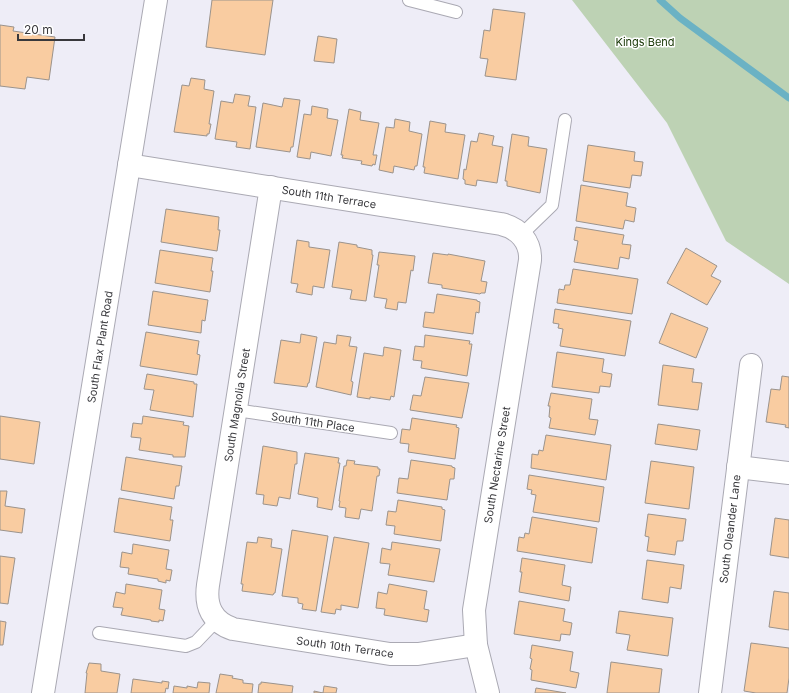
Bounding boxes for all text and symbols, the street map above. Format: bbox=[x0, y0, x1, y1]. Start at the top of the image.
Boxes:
scale bar bbox=[18, 16, 84, 42]
text: 20 m bbox=[24, 22, 53, 37]
park label: Kings Bend bbox=[615, 35, 675, 49]
street label: South 11th Terrace bbox=[281, 183, 377, 211]
street label: South Flax Plant Road bbox=[84, 290, 116, 404]
street label: South Magnolia Street bbox=[221, 347, 253, 463]
street label: South Nectarine Street bbox=[481, 405, 513, 524]
street label: South 11th Place bbox=[270, 409, 356, 435]
street label: South Oleander Lane bbox=[716, 474, 744, 584]
street label: South 10th Terrace bbox=[295, 633, 395, 661]

